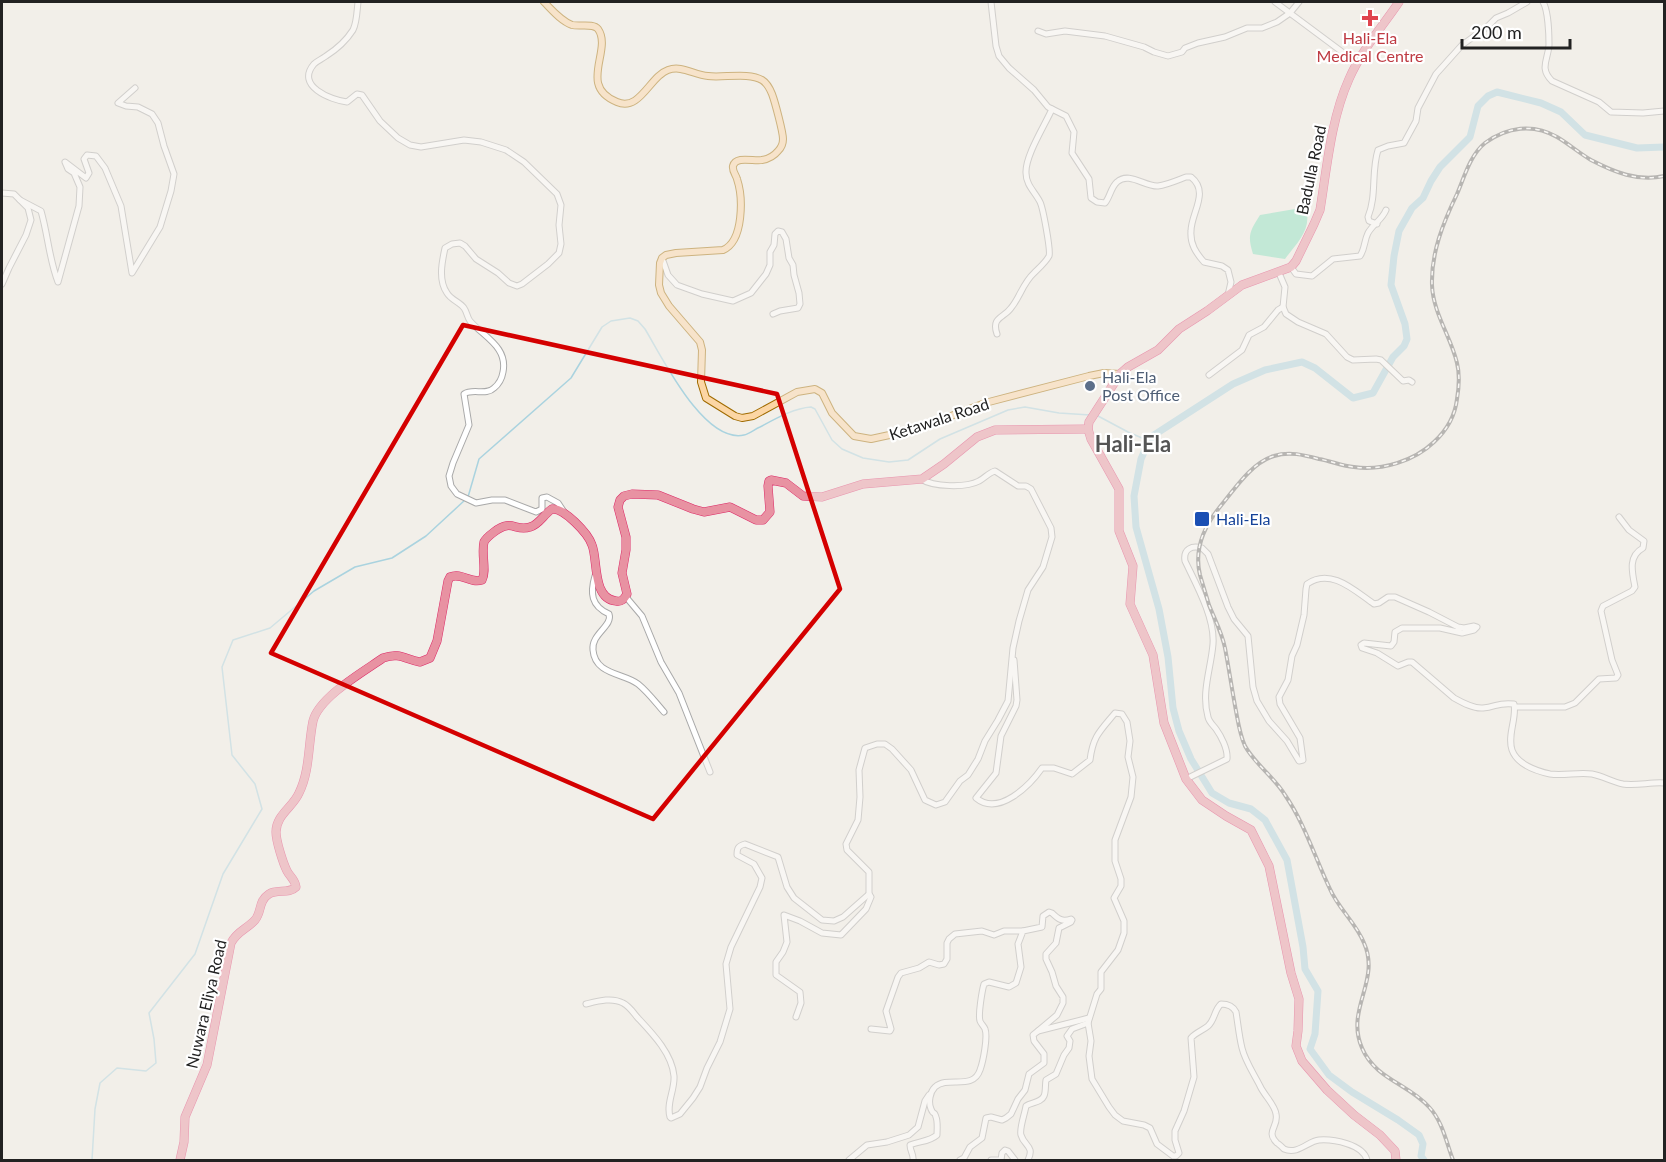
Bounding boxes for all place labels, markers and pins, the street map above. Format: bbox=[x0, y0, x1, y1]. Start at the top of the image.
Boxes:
marker: Hali-Ela Medical Centre bbox=[1361, 9, 1379, 27]
place label: Hali-Ela Medical Centre bbox=[1317, 28, 1423, 65]
place label: Hali-Ela Post Office bbox=[1102, 367, 1180, 404]
marker: Hali-Ela Post Office bbox=[1083, 379, 1097, 393]
place label: Hali-Ela bbox=[1216, 509, 1270, 528]
marker: Hali-Ela bbox=[1193, 510, 1211, 528]

